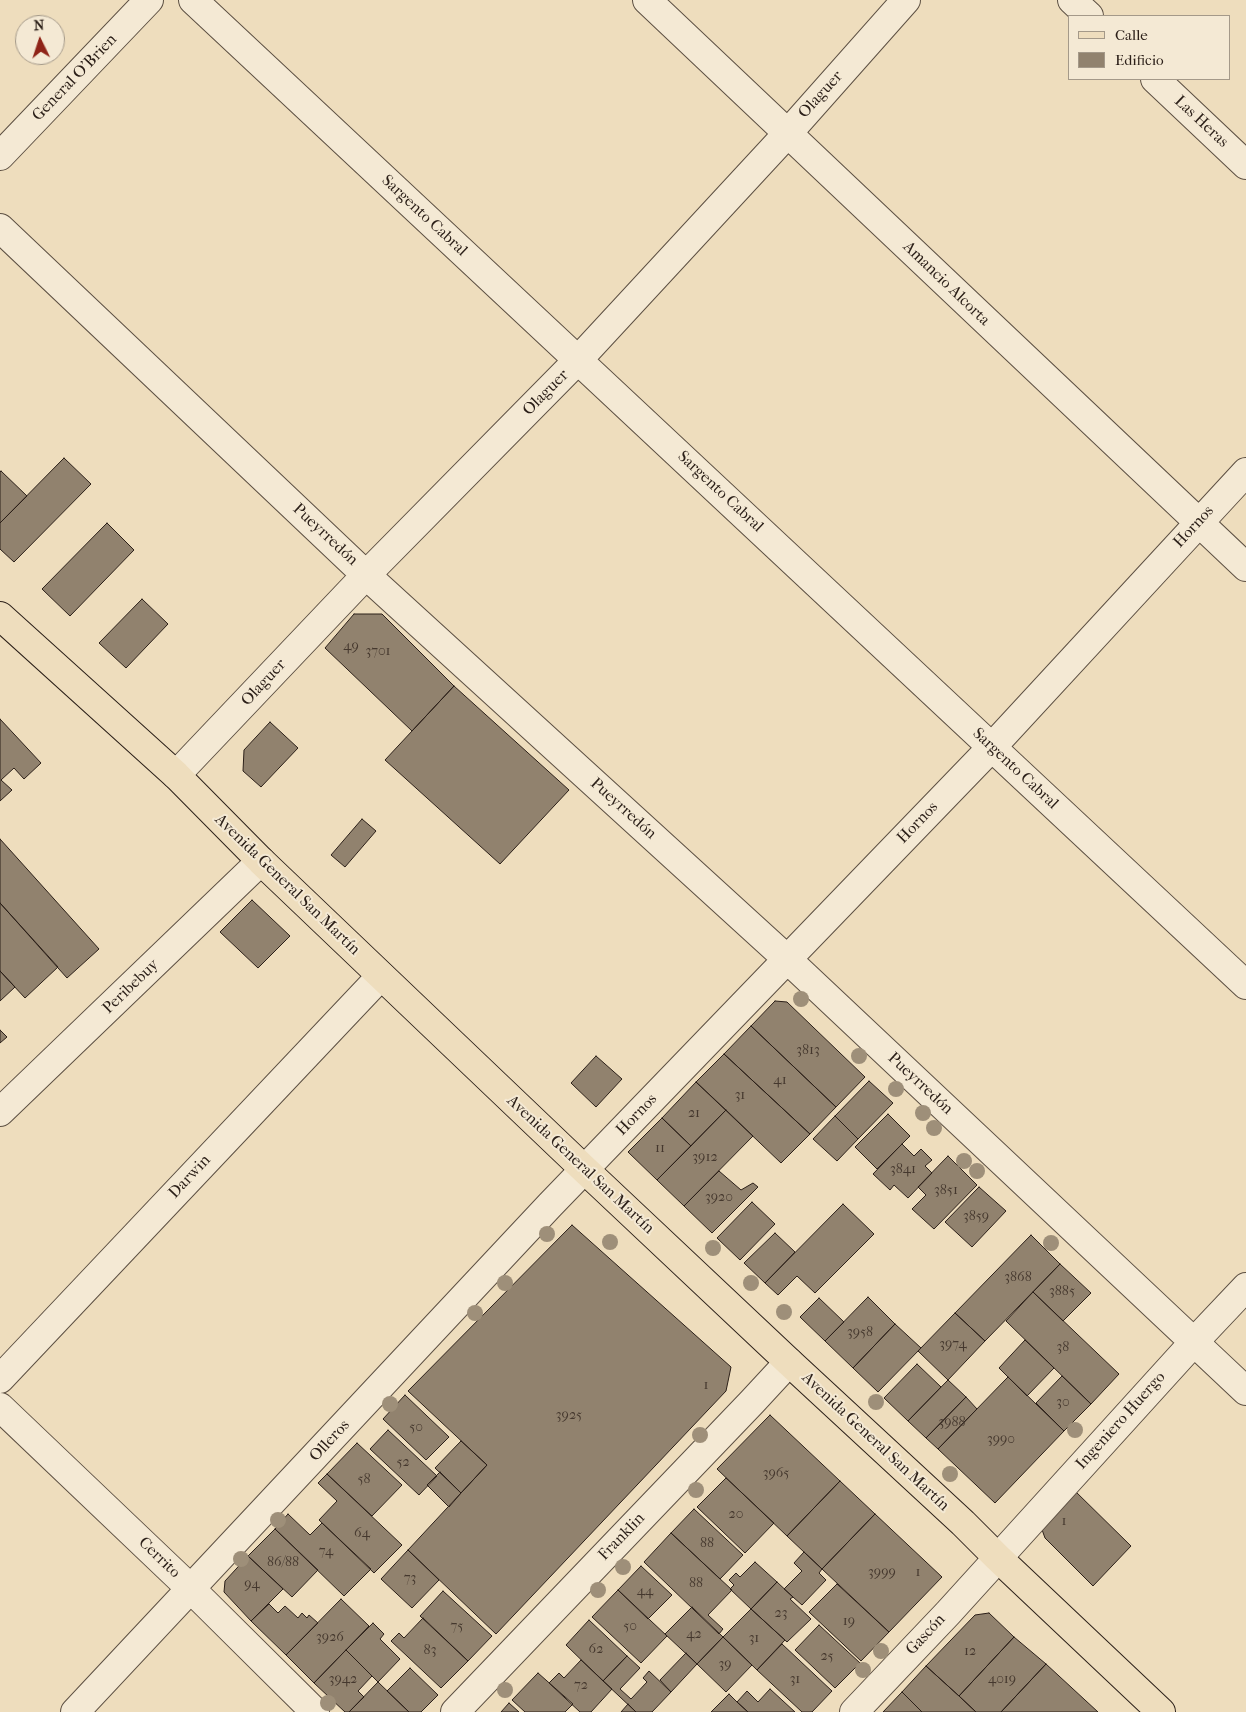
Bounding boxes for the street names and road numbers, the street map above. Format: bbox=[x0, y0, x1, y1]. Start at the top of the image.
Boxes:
street label: General O'Brien bbox=[29, 30, 121, 126]
street label: Olaguer bbox=[795, 67, 847, 123]
street label: Las Heras bbox=[1170, 92, 1232, 152]
street label: Sargento Cabral bbox=[377, 171, 471, 261]
street label: Amancio Alcorta bbox=[899, 238, 993, 330]
street label: Olaguer bbox=[519, 366, 573, 420]
street label: Sargento Cabral bbox=[673, 447, 767, 537]
street label: Pueyrredón bbox=[288, 500, 362, 570]
street label: Hornos bbox=[1170, 502, 1218, 552]
street label: Olaguer bbox=[238, 656, 290, 710]
street label: Sargento Cabral bbox=[968, 724, 1062, 814]
street label: Pueyrredón bbox=[586, 774, 660, 844]
street label: Hornos bbox=[894, 798, 942, 848]
street label: Avenida General San Martín bbox=[210, 811, 364, 959]
street label: Peribebuy bbox=[99, 956, 163, 1018]
street label: Pueyrredón bbox=[883, 1049, 957, 1119]
street label: Hornos bbox=[613, 1090, 661, 1140]
street label: Avenida General San Martín bbox=[502, 1092, 658, 1238]
street label: Darwin bbox=[165, 1151, 215, 1203]
street label: Ingeniero Huergo bbox=[1072, 1368, 1170, 1474]
street label: Avenida General San Martín bbox=[797, 1369, 953, 1515]
street label: Olleros bbox=[306, 1416, 354, 1466]
street label: Franklin bbox=[595, 1509, 649, 1565]
street label: Cerrito bbox=[134, 1533, 184, 1583]
street label: Gascón bbox=[902, 1611, 950, 1659]

